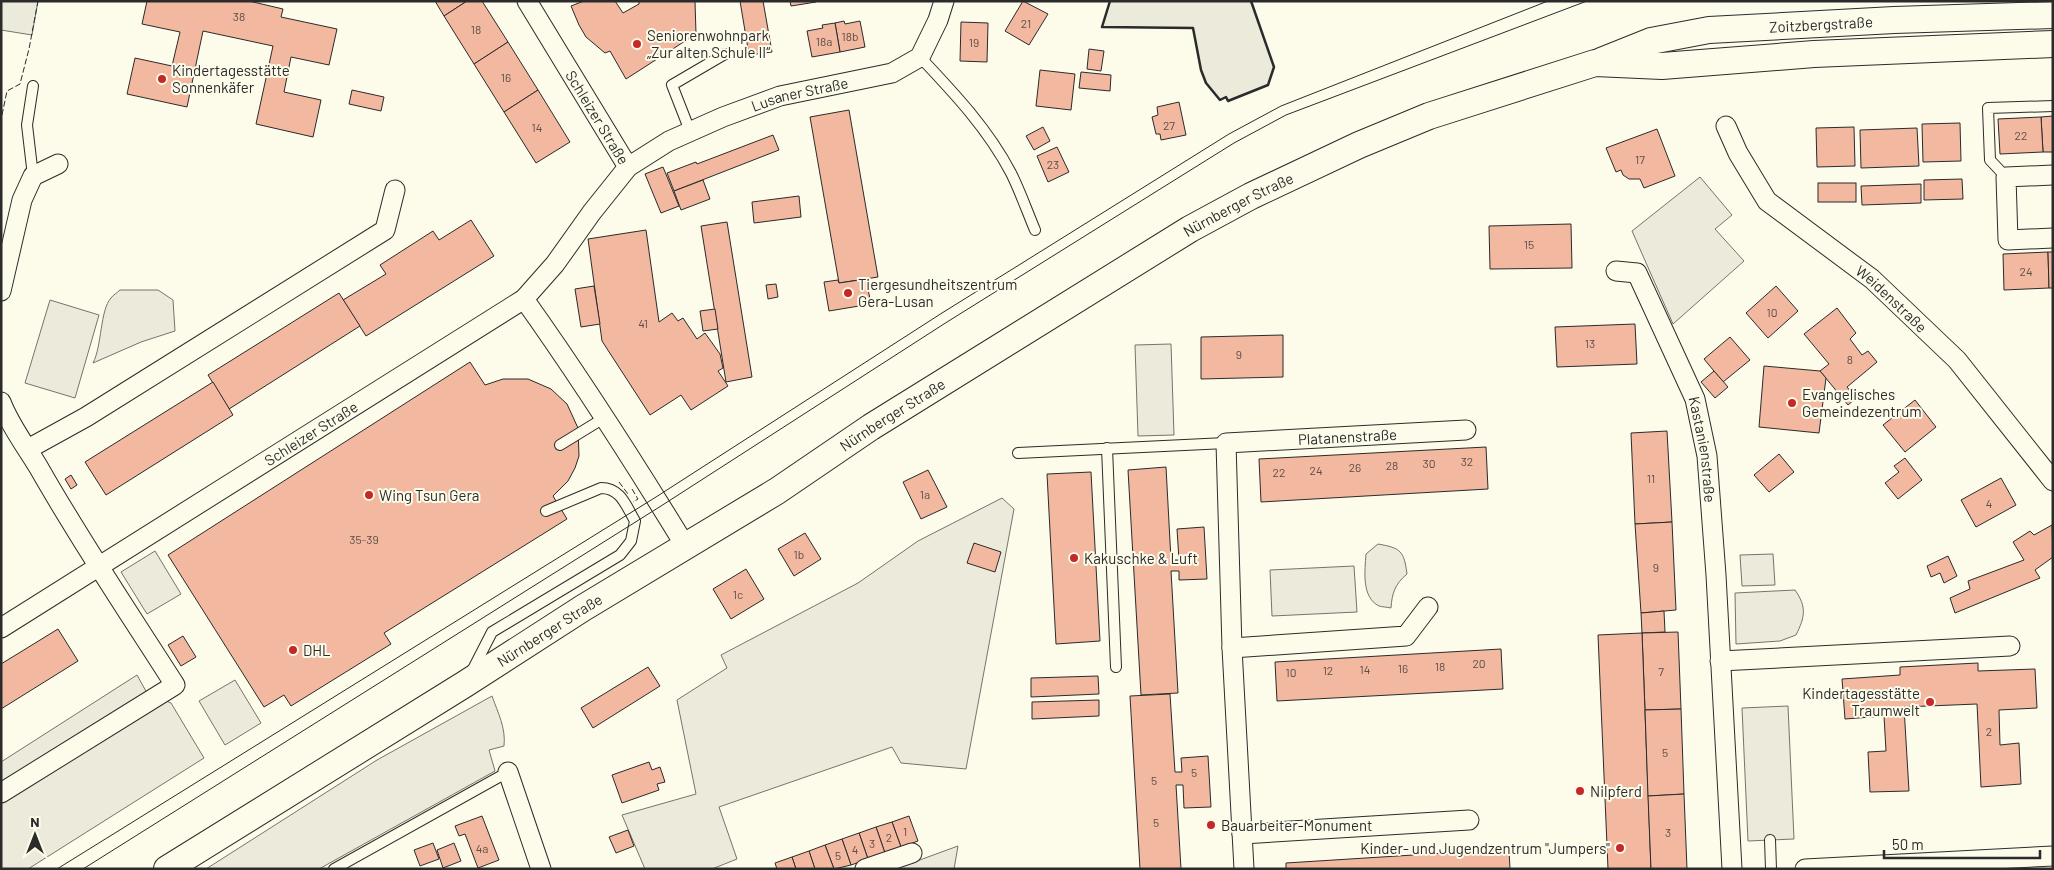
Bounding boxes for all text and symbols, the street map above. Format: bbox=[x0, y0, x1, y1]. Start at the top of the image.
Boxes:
house number: 38 bbox=[233, 9, 245, 23]
street label: Zoitzbergstraße bbox=[1769, 12, 1873, 36]
house number: 21 bbox=[1021, 16, 1031, 30]
house number: 18 bbox=[471, 22, 481, 36]
place label: Seniorenwohnpark „Zur alten Schule II“ bbox=[647, 26, 770, 61]
house number: 18b bbox=[841, 29, 859, 43]
house number: 18a bbox=[816, 34, 832, 48]
house number: 19 bbox=[969, 35, 979, 49]
marker: Seniorenwohnpark „Zur alten Schule II“ bbox=[631, 38, 643, 50]
place label: Kindertagesstätte Sonnenkäfer bbox=[172, 61, 290, 96]
street label: Schleizer Straße bbox=[562, 67, 633, 167]
house number: 16 bbox=[501, 70, 511, 84]
marker: Kindertagesstätte Sonnenkäfer bbox=[156, 73, 168, 85]
street label: Lusaner Straße bbox=[748, 73, 850, 115]
house number: 27 bbox=[1163, 118, 1175, 132]
house number: 14 bbox=[532, 120, 542, 134]
house number: 22 bbox=[2015, 128, 2027, 142]
house number: 17 bbox=[1635, 152, 1645, 166]
house number: 23 bbox=[1047, 157, 1059, 171]
street label: Nürnberger Straße bbox=[1180, 168, 1296, 240]
house number: 15 bbox=[1524, 237, 1534, 251]
street label: Weidenstraße bbox=[1852, 261, 1931, 336]
house number: 24 bbox=[2019, 264, 2033, 278]
place label: Tiergesundheitszentrum Gera-Lusan bbox=[858, 275, 1017, 310]
marker: Tiergesundheitszentrum Gera-Lusan bbox=[842, 287, 854, 299]
house number: 10 bbox=[1767, 305, 1777, 319]
house number: 41 bbox=[638, 316, 648, 330]
house number: 13 bbox=[1585, 336, 1595, 350]
house number: 9 bbox=[1236, 347, 1242, 361]
house number: 8 bbox=[1847, 352, 1853, 366]
street label: Nürnberger Straße bbox=[836, 374, 948, 455]
place label: Evangelisches Gemeindezentrum bbox=[1802, 385, 1922, 420]
street label: Kastanienstraße bbox=[1686, 395, 1719, 503]
street label: Schleizer Straße bbox=[261, 397, 361, 469]
marker: Evangelisches Gemeindezentrum bbox=[1786, 397, 1798, 409]
street label: Platanenstraße bbox=[1297, 425, 1397, 448]
house number: 32 bbox=[1461, 454, 1473, 468]
house number: 30 bbox=[1423, 456, 1435, 470]
house number: 28 bbox=[1386, 458, 1398, 472]
house number: 26 bbox=[1349, 460, 1361, 474]
house number: 24 bbox=[1309, 463, 1323, 477]
house number: 22 bbox=[1273, 465, 1285, 479]
house number: 11 bbox=[1647, 471, 1655, 485]
place label: Wing Tsun Gera bbox=[379, 486, 480, 504]
house number: 1a bbox=[920, 487, 930, 501]
marker: Wing Tsun Gera bbox=[363, 489, 375, 501]
house number: 4 bbox=[1986, 496, 1992, 510]
house number: 35-39 bbox=[349, 532, 379, 546]
house number: 1b bbox=[794, 547, 804, 561]
place label: Kakuschke & Luft bbox=[1084, 549, 1198, 567]
marker: Kakuschke & Luft bbox=[1068, 552, 1080, 564]
house number: 9 bbox=[1653, 560, 1659, 574]
house number: 1c bbox=[733, 587, 743, 601]
street label: Nürnberger Straße bbox=[493, 590, 605, 670]
place label: DHL bbox=[303, 641, 331, 659]
marker: DHL bbox=[287, 644, 299, 656]
house number: 20 bbox=[1472, 656, 1486, 670]
house number: 18 bbox=[1435, 659, 1445, 673]
house number: 16 bbox=[1398, 661, 1408, 675]
house number: 14 bbox=[1360, 662, 1370, 676]
house number: 12 bbox=[1323, 663, 1333, 677]
house number: 7 bbox=[1658, 664, 1664, 678]
house number: 10 bbox=[1286, 665, 1296, 679]
place label: Kindertagesstätte Traumwelt bbox=[1802, 684, 1920, 719]
marker: Kindertagesstätte Traumwelt bbox=[1924, 696, 1936, 708]
house number: 2 bbox=[1986, 724, 1992, 738]
house number: 5 bbox=[1662, 745, 1668, 759]
house number: 5 bbox=[1191, 765, 1197, 779]
house number: 5 bbox=[1151, 773, 1157, 787]
place label: Nilpferd bbox=[1590, 782, 1642, 800]
marker: Nilpferd bbox=[1574, 785, 1586, 797]
north arrow bbox=[10, 810, 60, 860]
text: N bbox=[30, 813, 40, 830]
house number: 5 bbox=[1153, 815, 1159, 829]
place label: Bauarbeiter-Monument bbox=[1221, 816, 1372, 834]
marker: Bauarbeiter-Monument bbox=[1205, 819, 1217, 831]
house number: 1 bbox=[903, 824, 907, 838]
house number: 3 bbox=[1665, 825, 1671, 839]
scale bar bbox=[1884, 828, 2040, 860]
house number: 2 bbox=[886, 830, 892, 844]
text: 50 m bbox=[1892, 835, 1924, 853]
house number: 3 bbox=[869, 836, 875, 850]
place label: Kinder- und Jugendzentrum "Jumpers" bbox=[1360, 839, 1610, 857]
house number: 4a bbox=[476, 841, 488, 855]
house number: 4 bbox=[852, 842, 858, 856]
marker: Kinder- und Jugendzentrum "Jumpers" bbox=[1614, 842, 1626, 854]
house number: 5 bbox=[835, 848, 841, 862]

